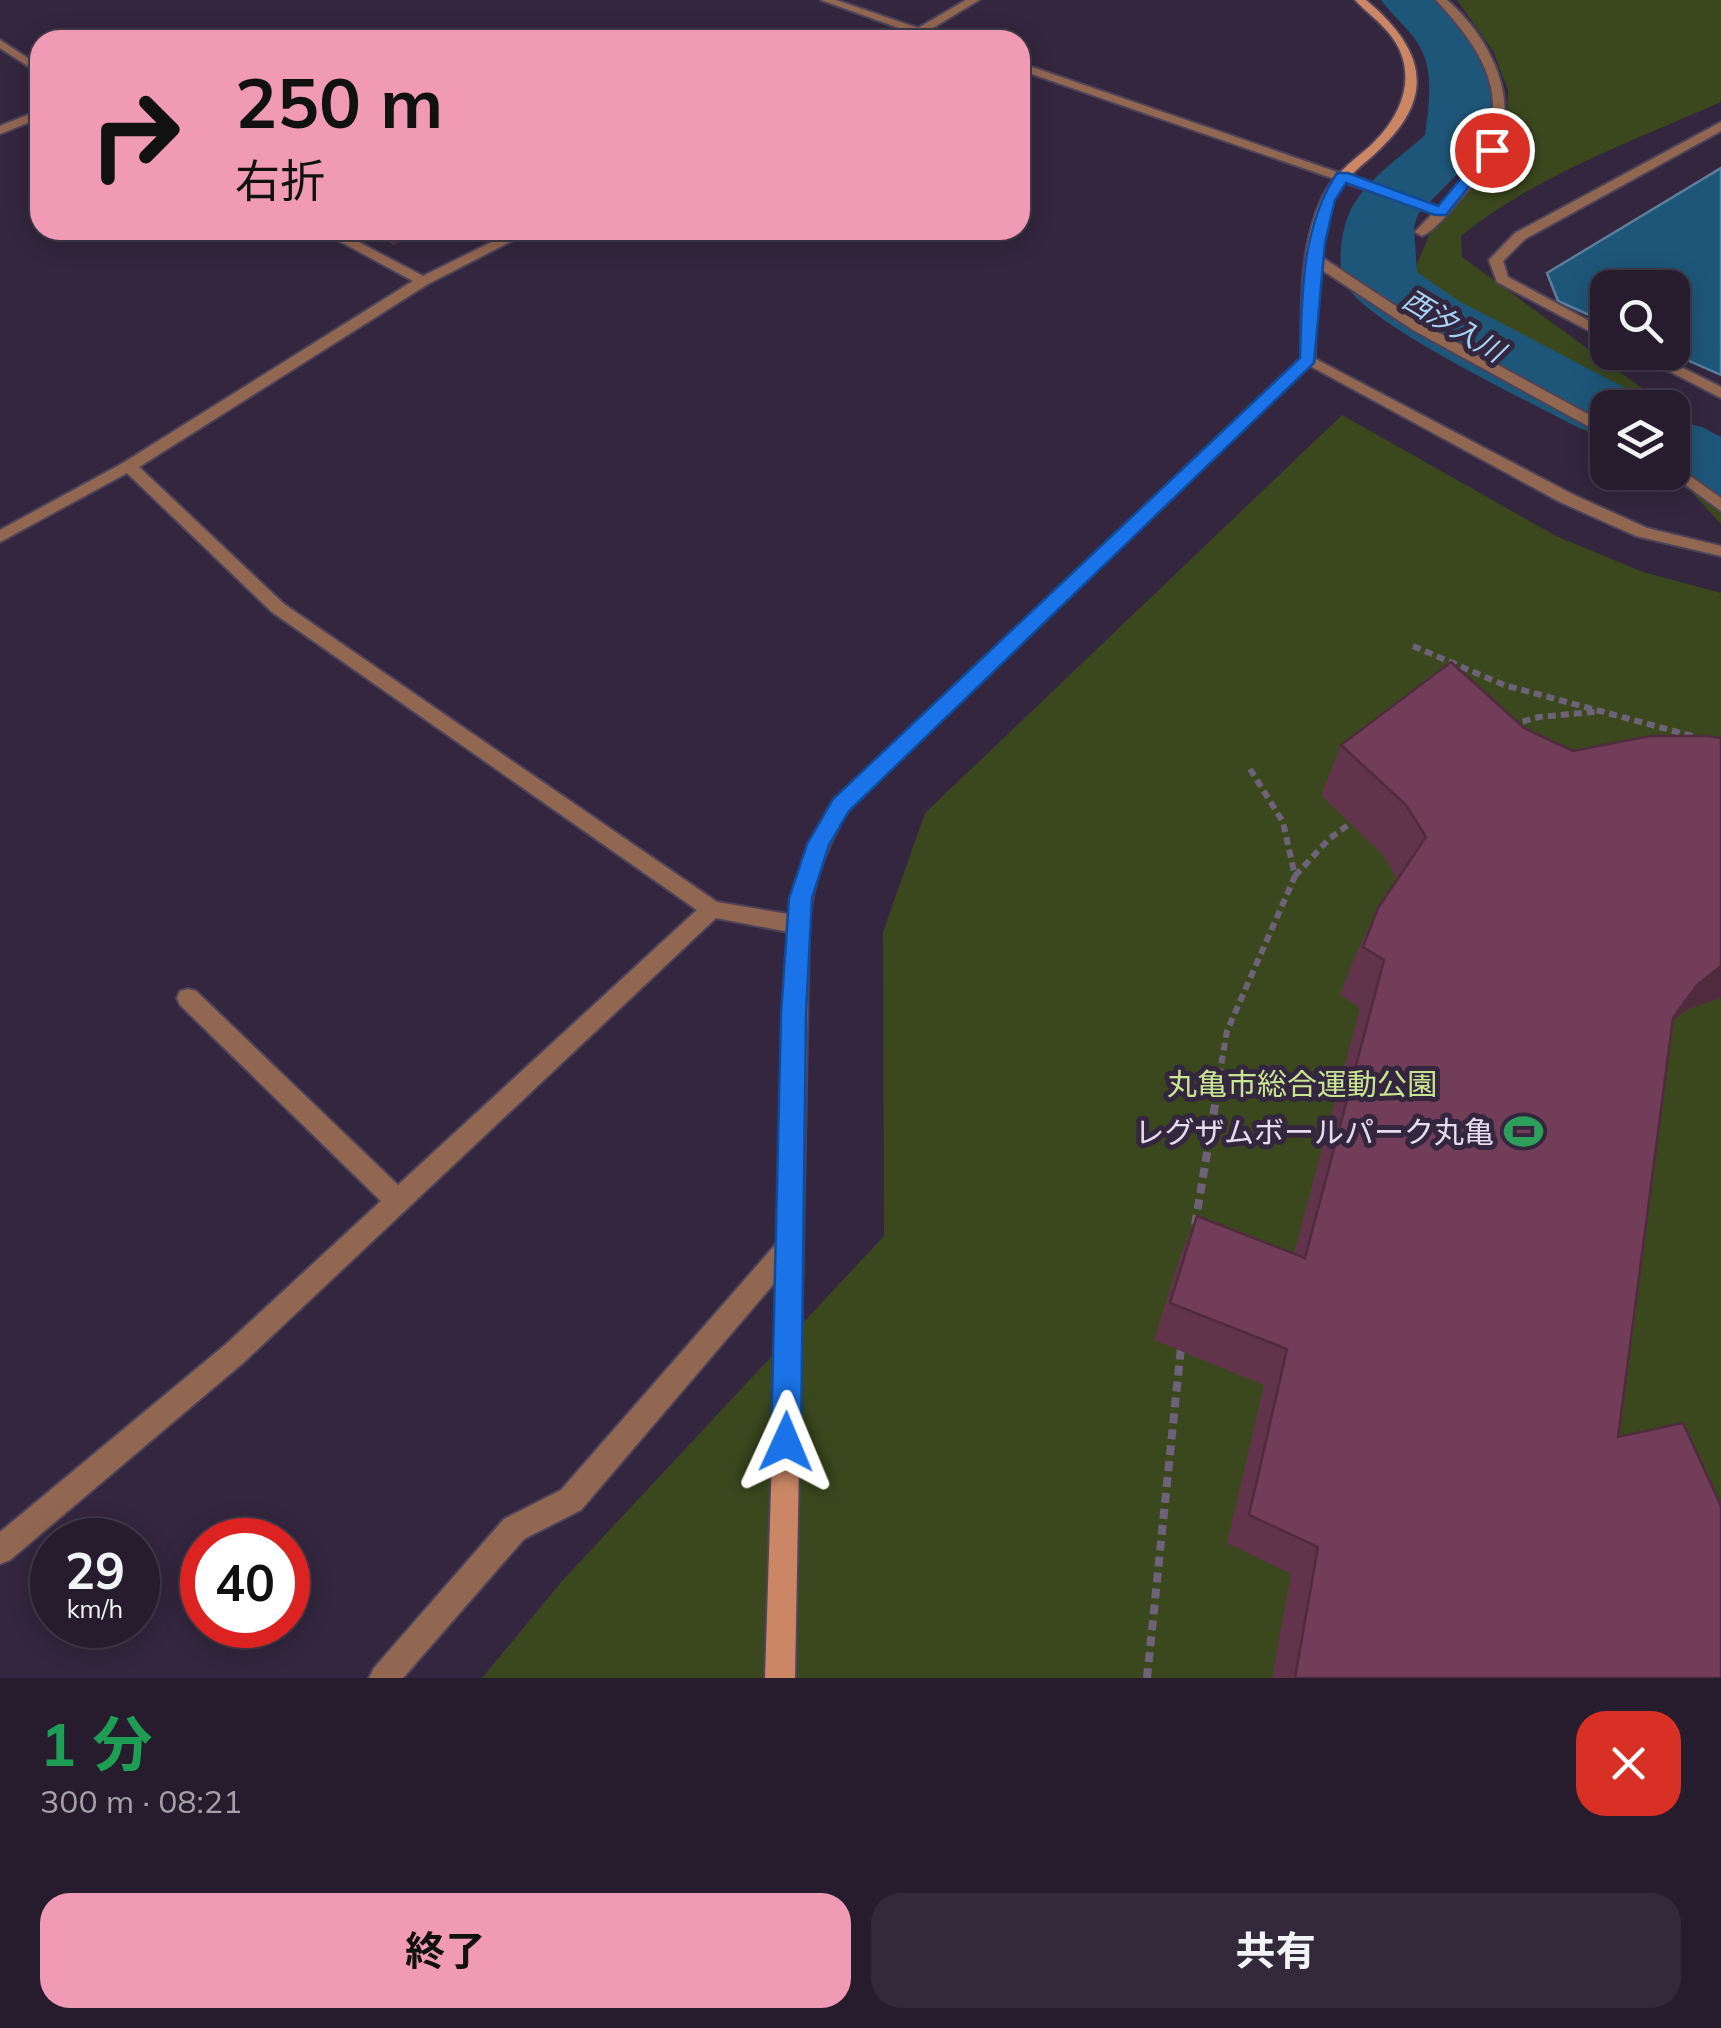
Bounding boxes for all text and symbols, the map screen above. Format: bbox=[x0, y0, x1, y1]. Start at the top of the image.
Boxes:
text: 250 m bbox=[235, 58, 443, 146]
icon: right bbox=[70, 70, 200, 200]
pin bbox=[1450, 108, 1535, 193]
icon: arrive bbox=[1465, 123, 1520, 178]
text: 右折 bbox=[235, 152, 325, 208]
map controls bbox=[1590, 270, 1690, 490]
button: search bbox=[1590, 270, 1690, 370]
water label: 西汐入川 bbox=[1397, 281, 1514, 370]
button: layers bbox=[1590, 390, 1690, 490]
park label: 丸亀市総合運動公園 bbox=[1167, 1065, 1437, 1103]
sports icon: レグザムボールパーク丸亀 bbox=[1503, 1111, 1545, 1153]
place label: レグザムボールパーク丸亀 bbox=[1135, 1113, 1494, 1151]
position arrow bbox=[734, 1390, 838, 1494]
speed limit sign: 40 bbox=[180, 1518, 310, 1648]
text: 29 bbox=[65, 1539, 125, 1602]
text: km/h bbox=[67, 1593, 123, 1624]
text: 1 分 bbox=[40, 1706, 152, 1781]
button: close bbox=[1576, 1711, 1681, 1816]
text: 300 m · 08:21 bbox=[40, 1781, 242, 1821]
button: 終了 bbox=[40, 1893, 851, 2008]
button: 共有 bbox=[871, 1893, 1681, 2008]

